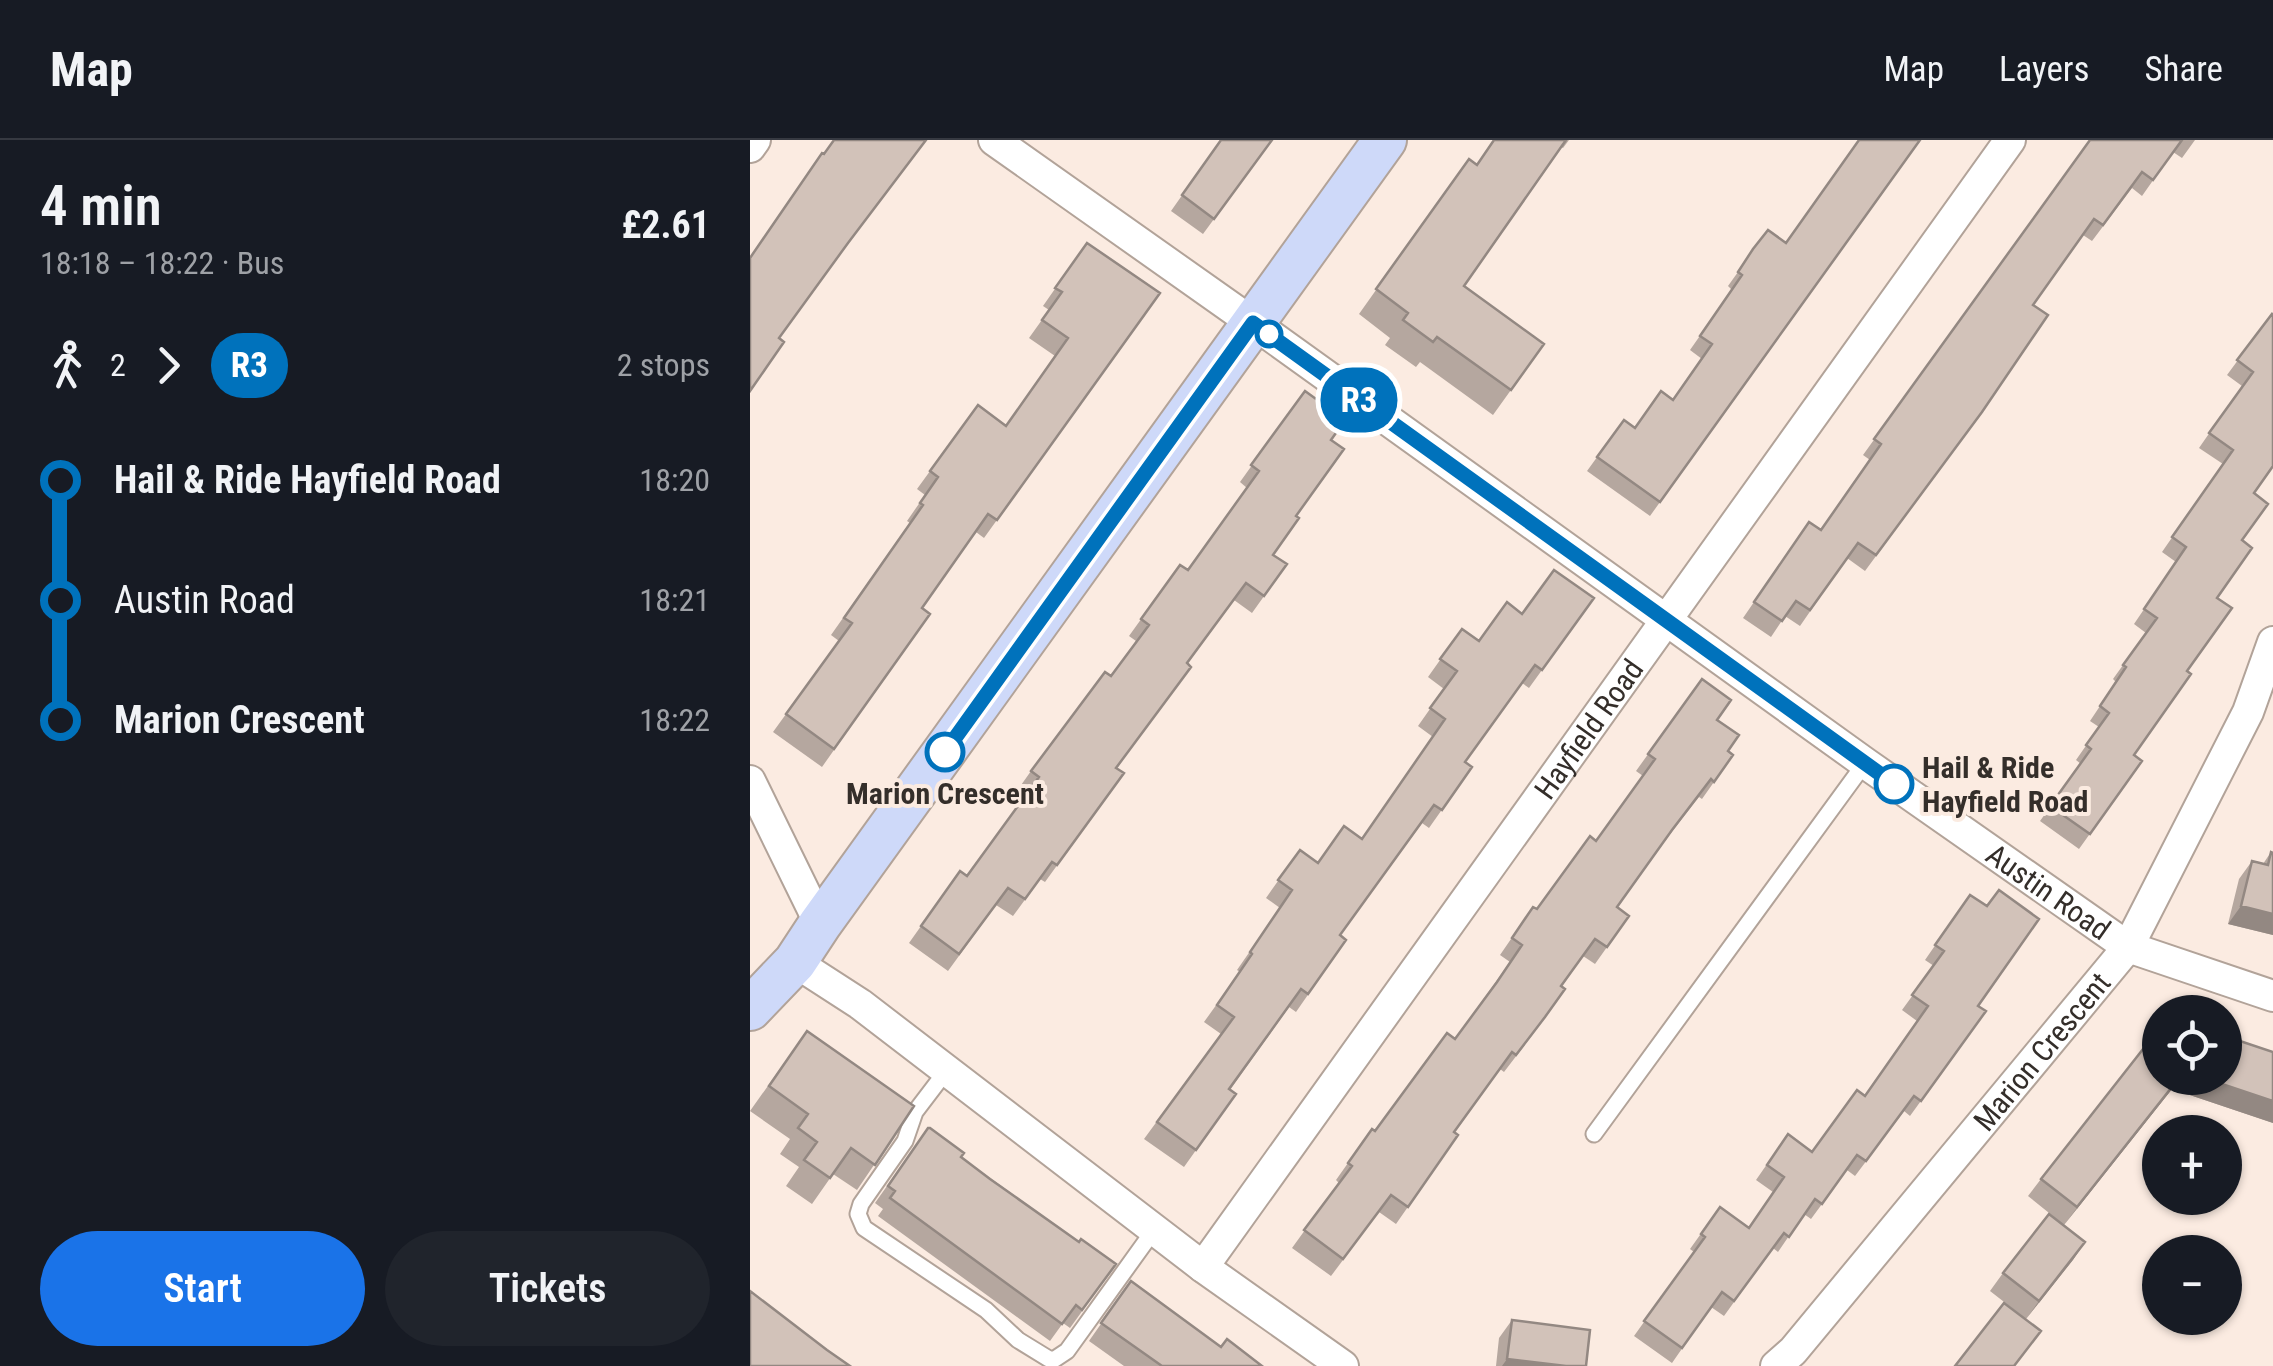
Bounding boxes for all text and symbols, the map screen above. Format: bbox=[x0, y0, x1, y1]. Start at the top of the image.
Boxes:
text: Map bbox=[50, 41, 133, 98]
text: Map bbox=[1883, 49, 1944, 90]
text: Layers bbox=[1999, 49, 2089, 90]
text: Share bbox=[2144, 49, 2223, 90]
text: 4 min bbox=[40, 174, 162, 238]
text: £2.61 bbox=[621, 203, 710, 247]
text: 18:18 – 18:22 · Bus bbox=[40, 244, 284, 282]
unlabelled marker bbox=[1256, 321, 1282, 347]
icon: walk bbox=[40, 338, 95, 393]
icon: forward bbox=[141, 338, 196, 393]
text: R3 bbox=[231, 345, 268, 386]
text: 2 bbox=[110, 346, 126, 384]
text: 2 stops bbox=[617, 346, 710, 384]
line badge: R3 bbox=[1314, 368, 1404, 432]
text: R3 bbox=[1340, 380, 1378, 421]
text: Hail & Ride Hayfield Road bbox=[114, 458, 501, 502]
text: 18:20 bbox=[639, 461, 710, 499]
text: Austin Road bbox=[114, 578, 295, 622]
text: 18:21 bbox=[639, 581, 710, 619]
street label: Hayfield Road bbox=[1527, 652, 1650, 805]
text: Marion Crescent bbox=[114, 698, 365, 742]
text: 18:22 bbox=[639, 701, 710, 739]
marker: Marion Crescent bbox=[926, 733, 964, 771]
place label: Hail & Ride Hayfield Road bbox=[1922, 750, 2088, 819]
marker: Hail & Ride Hayfield Road bbox=[1875, 765, 1913, 803]
place label: Marion Crescent bbox=[846, 776, 1044, 811]
street label: Austin Road bbox=[1980, 836, 2117, 947]
street label: Marion Crescent bbox=[1966, 965, 2117, 1137]
map controls bbox=[2142, 995, 2242, 1335]
button: locate bbox=[2142, 995, 2242, 1095]
button: + bbox=[2142, 1115, 2242, 1215]
button: Start bbox=[40, 1231, 365, 1346]
button: Tickets bbox=[385, 1231, 710, 1346]
button: − bbox=[2142, 1235, 2242, 1335]

